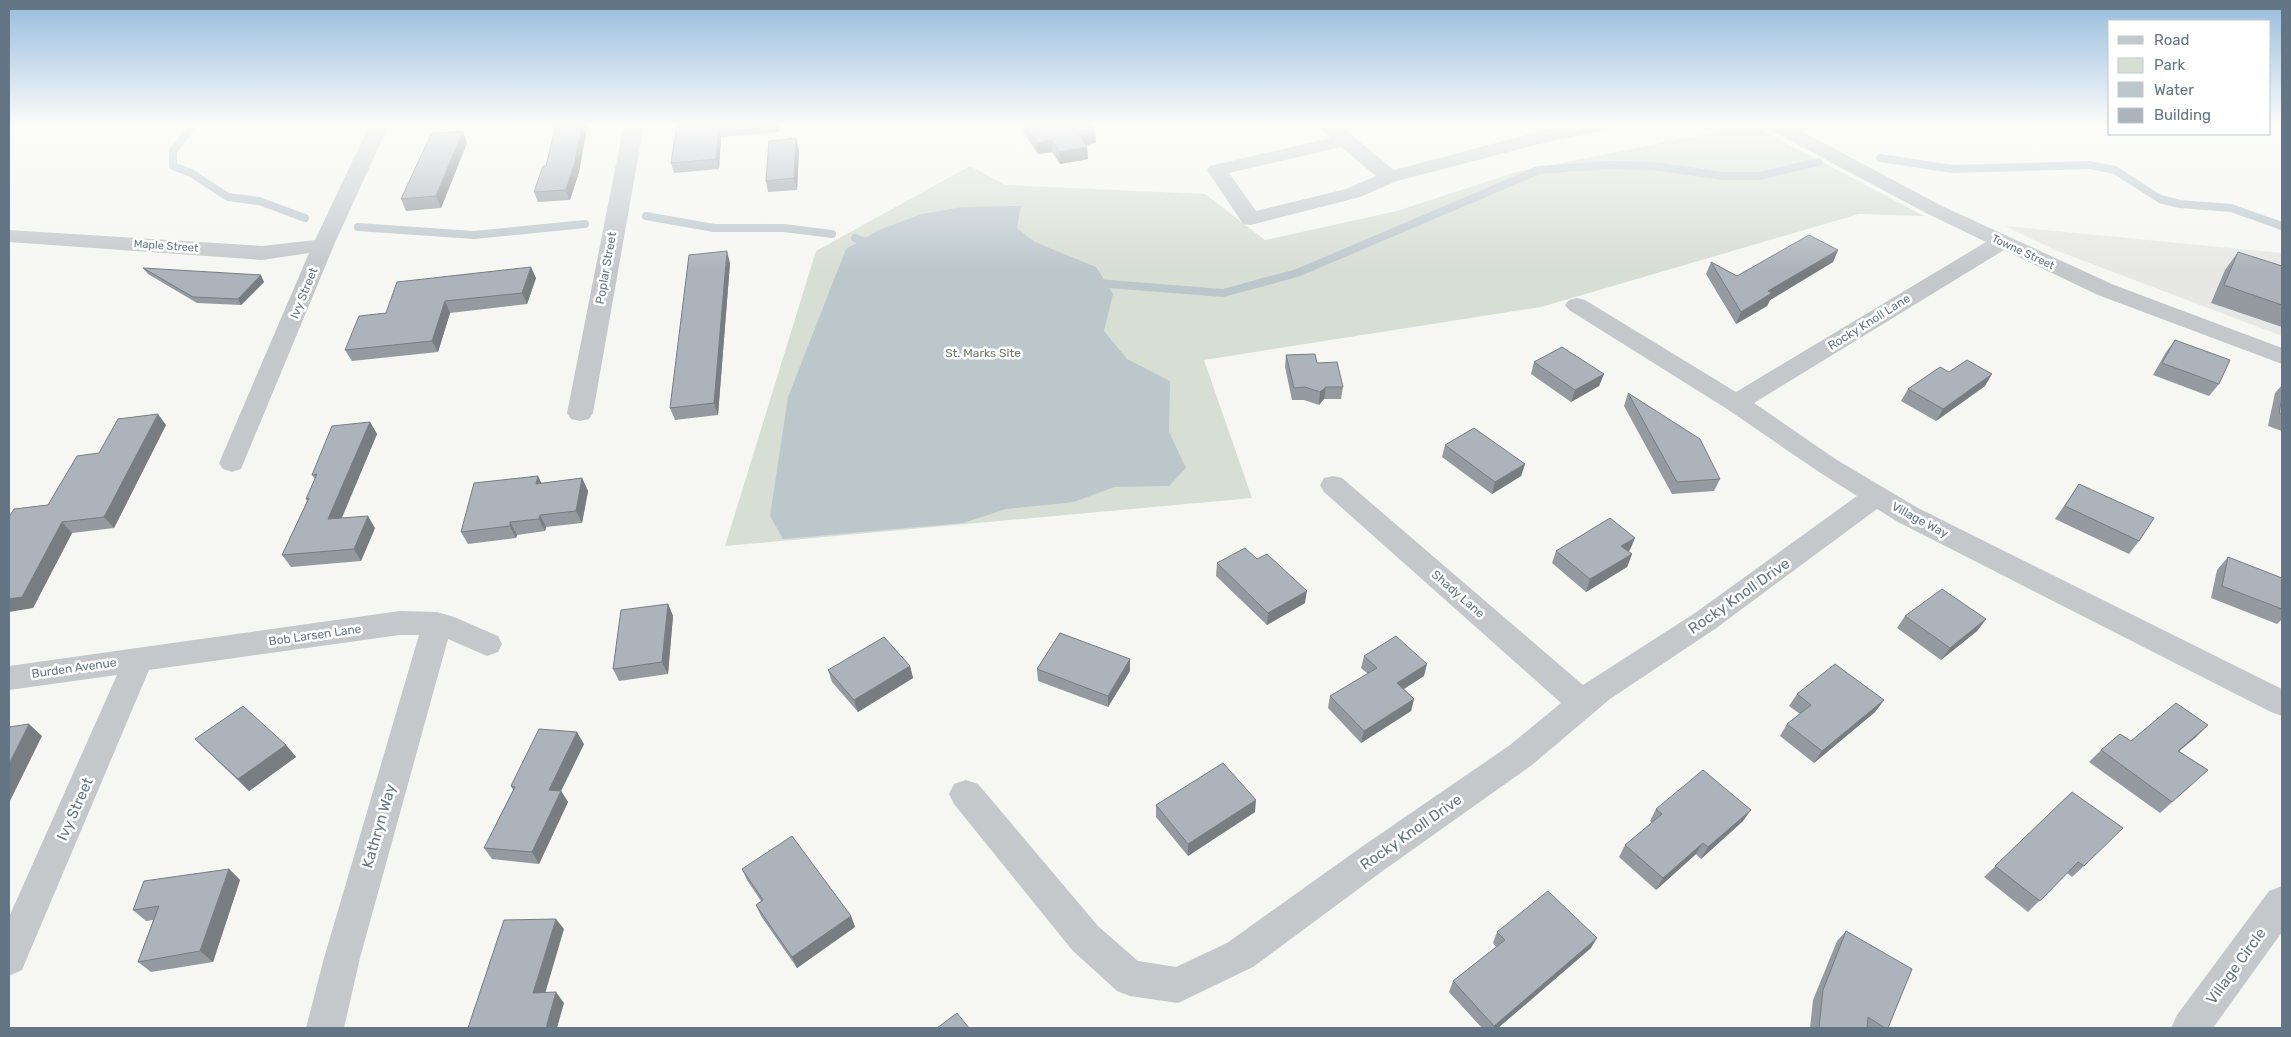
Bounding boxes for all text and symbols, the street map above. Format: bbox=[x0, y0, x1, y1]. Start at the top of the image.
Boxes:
legend bbox=[2108, 20, 2271, 135]
text: Road bbox=[2154, 31, 2190, 49]
text: Park bbox=[2154, 56, 2185, 74]
text: Water bbox=[2154, 81, 2194, 99]
text: Building bbox=[2154, 106, 2211, 124]
street label: Poplar Street bbox=[593, 230, 619, 305]
street label: Towne Street bbox=[1990, 232, 2057, 272]
street label: Maple Street bbox=[133, 237, 199, 255]
street label: Ivy Street bbox=[287, 265, 321, 321]
street label: Rocky Knoll Lane bbox=[1825, 291, 1913, 353]
park label: St. Marks Site bbox=[945, 346, 1021, 360]
street label: Village Way bbox=[1889, 499, 1951, 541]
street label: Rocky Knoll Drive bbox=[1685, 554, 1793, 638]
street label: Shady Lane bbox=[1429, 567, 1487, 621]
street label: Bob Larsen Lane bbox=[268, 622, 362, 648]
street label: Burden Avenue bbox=[31, 655, 118, 681]
street label: Ivy Street bbox=[53, 774, 97, 843]
street label: Kathryn Way bbox=[358, 782, 400, 870]
street label: Rocky Knoll Drive bbox=[1357, 790, 1465, 874]
street label: Village Circle bbox=[2202, 925, 2270, 1007]

